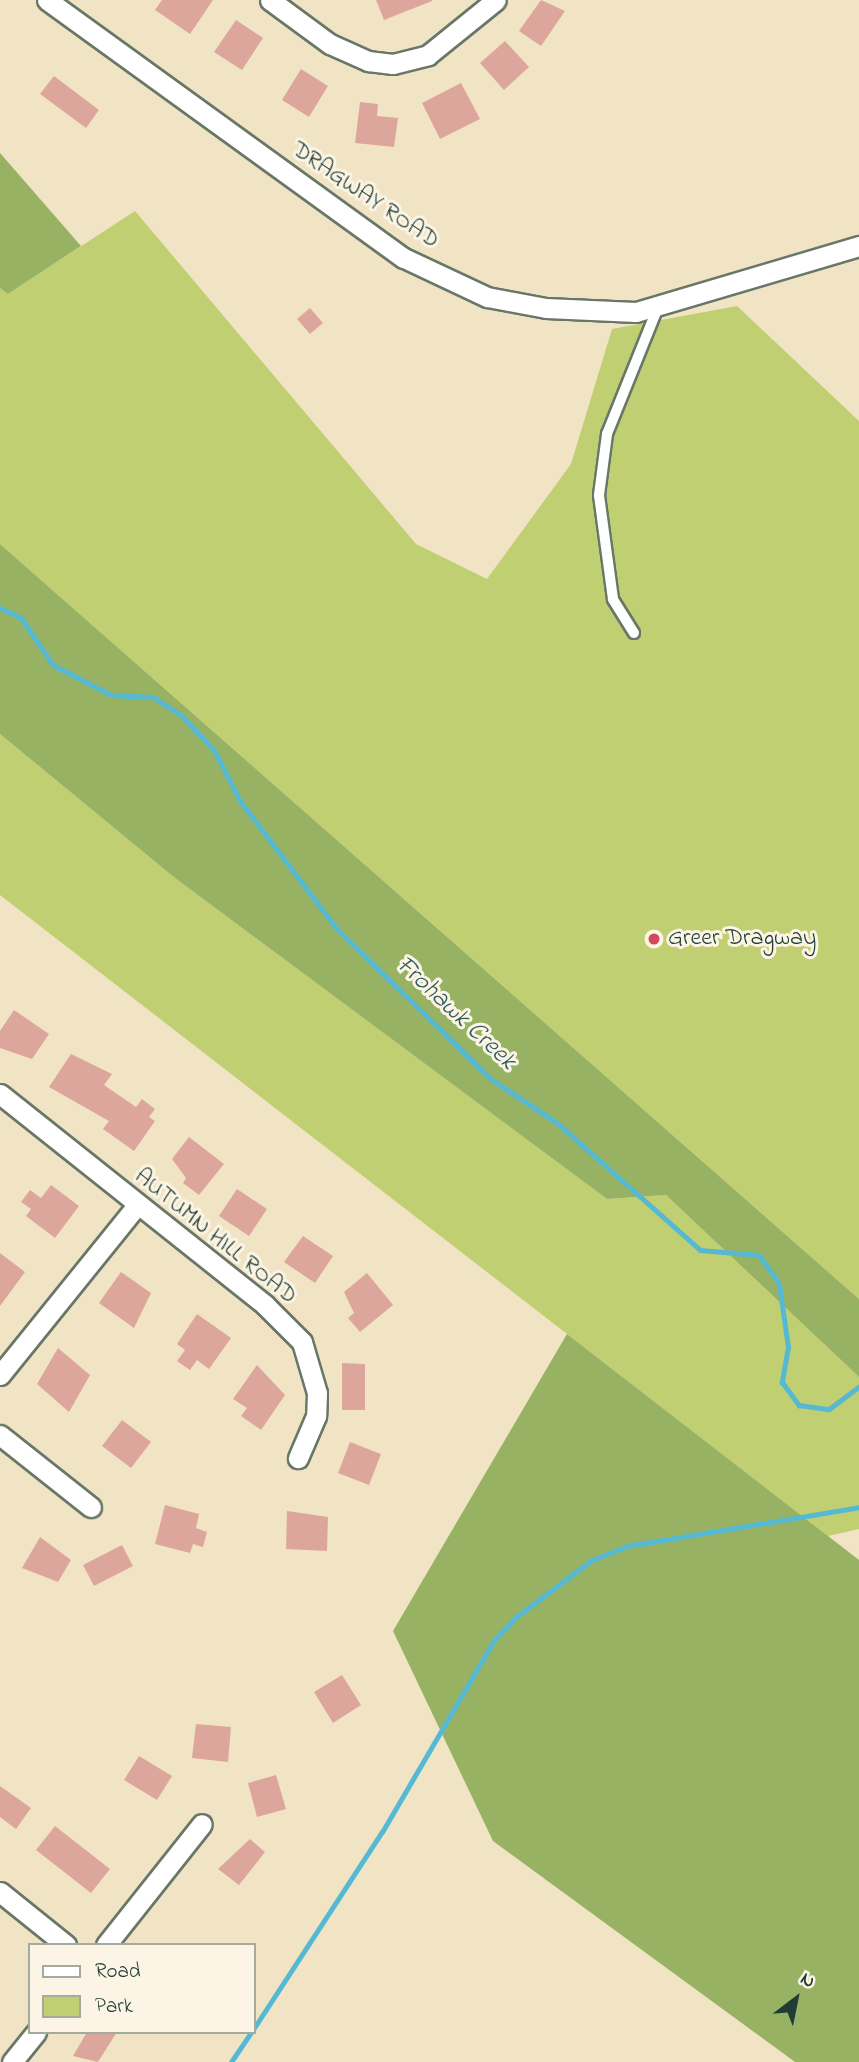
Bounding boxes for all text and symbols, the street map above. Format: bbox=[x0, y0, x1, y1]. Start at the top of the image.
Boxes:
street label: DRAGWAY ROAD bbox=[286, 136, 444, 256]
place label: Greer Dragway bbox=[668, 925, 816, 953]
marker: Greer Dragway bbox=[646, 931, 662, 947]
water label: Frohawk Creek bbox=[388, 950, 522, 1078]
street label: AUTUMN HILL ROAD bbox=[128, 1163, 302, 1311]
legend bbox=[28, 1943, 256, 2034]
text: Road bbox=[95, 1957, 141, 1987]
north arrow bbox=[761, 1964, 831, 2034]
text: N bbox=[795, 1966, 820, 1996]
text: Park bbox=[95, 1992, 133, 2022]

